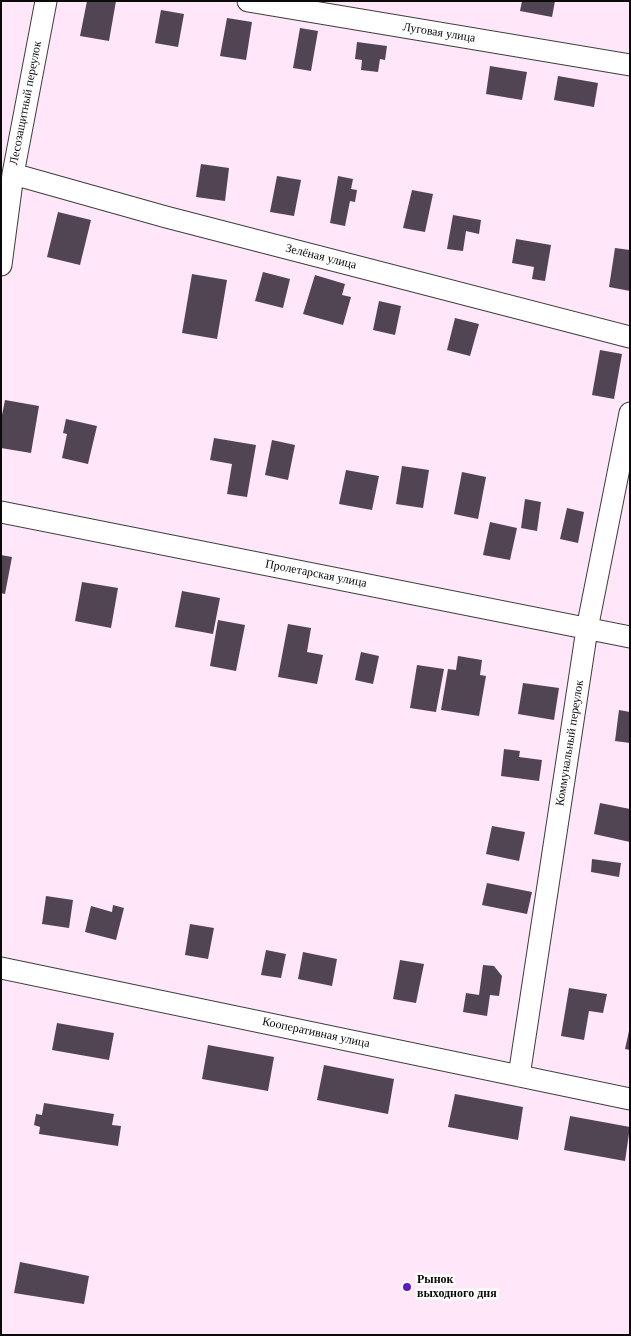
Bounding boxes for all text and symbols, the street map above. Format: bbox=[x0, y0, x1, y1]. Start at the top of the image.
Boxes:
street label: Луговая улица bbox=[402, 20, 476, 46]
street label: Лесозащитный переулок bbox=[7, 40, 45, 166]
street label: Зелёная улица bbox=[284, 241, 358, 273]
street label: Пролетарская улица bbox=[264, 557, 368, 591]
street label: Коммунальный переулок bbox=[553, 679, 587, 807]
street label: Кооперативная улица bbox=[261, 1015, 371, 1051]
place label: Рынок выходного дня bbox=[417, 1273, 497, 1301]
marker: Рынок выходного дня bbox=[401, 1281, 413, 1293]

